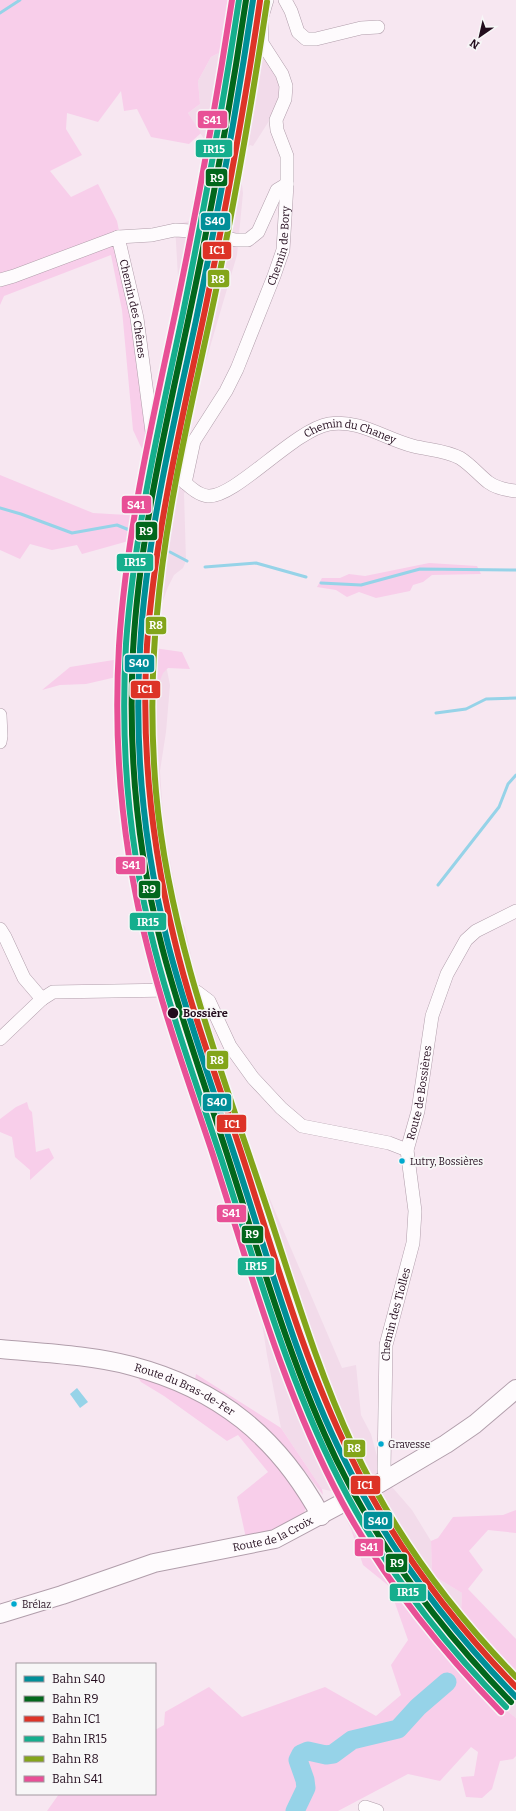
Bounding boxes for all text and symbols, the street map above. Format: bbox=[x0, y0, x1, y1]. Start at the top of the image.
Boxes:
north arrow bbox=[460, 16, 500, 56]
text: N bbox=[467, 36, 482, 52]
line badge: S41 bbox=[197, 110, 228, 129]
text: S41 bbox=[203, 114, 221, 127]
line badge: IR15 bbox=[195, 139, 233, 158]
text: IR15 bbox=[203, 143, 225, 156]
line badge: R9 bbox=[205, 168, 228, 187]
text: R9 bbox=[210, 172, 224, 185]
street label: Chemin de Bory bbox=[265, 205, 293, 288]
line badge: S40 bbox=[200, 212, 231, 231]
text: S40 bbox=[205, 215, 225, 228]
line badge: IC1 bbox=[202, 241, 232, 260]
text: IC1 bbox=[209, 244, 225, 257]
street label: Chemin des Chênes bbox=[116, 258, 148, 359]
line badge: R8 bbox=[207, 269, 230, 288]
text: R8 bbox=[211, 273, 225, 286]
street label: Chemin du Chaney bbox=[301, 417, 398, 447]
line badge: S41 bbox=[121, 495, 152, 514]
text: S41 bbox=[127, 499, 145, 512]
line badge: R9 bbox=[135, 521, 158, 541]
text: R9 bbox=[139, 525, 153, 538]
line badge: IR15 bbox=[116, 553, 154, 572]
text: IR15 bbox=[124, 556, 146, 569]
line badge: R8 bbox=[145, 616, 167, 635]
text: R8 bbox=[149, 619, 163, 632]
line badge: S40 bbox=[124, 654, 155, 673]
text: S40 bbox=[129, 657, 149, 670]
line badge: IC1 bbox=[130, 680, 161, 699]
text: IC1 bbox=[137, 683, 153, 696]
line badge: S41 bbox=[115, 856, 146, 875]
text: S41 bbox=[122, 859, 140, 872]
line badge: R9 bbox=[138, 880, 161, 899]
text: R9 bbox=[142, 883, 156, 896]
line badge: IR15 bbox=[129, 912, 167, 931]
text: IR15 bbox=[137, 916, 159, 929]
marker: Bossière bbox=[166, 1006, 180, 1020]
place label: Bossière bbox=[183, 1007, 228, 1020]
street label: Route de Bossières bbox=[404, 1045, 435, 1142]
line badge: R8 bbox=[206, 1050, 229, 1070]
text: R8 bbox=[210, 1054, 224, 1067]
line badge: S40 bbox=[202, 1093, 232, 1112]
text: S40 bbox=[207, 1096, 227, 1109]
line badge: IC1 bbox=[216, 1114, 247, 1133]
text: IC1 bbox=[224, 1118, 240, 1131]
marker: Lutry, Bossières bbox=[397, 1156, 407, 1166]
place label: Lutry, Bossières bbox=[410, 1156, 483, 1168]
line badge: S41 bbox=[216, 1204, 247, 1223]
text: S41 bbox=[222, 1207, 240, 1220]
line badge: R9 bbox=[241, 1225, 264, 1244]
text: R9 bbox=[245, 1228, 259, 1241]
line badge: IR15 bbox=[237, 1257, 275, 1276]
text: IR15 bbox=[245, 1260, 267, 1273]
street label: Chemin des Tiolles bbox=[380, 1266, 413, 1361]
street label: Route du Bras-de-Fer bbox=[133, 1361, 237, 1419]
line badge: R8 bbox=[343, 1439, 366, 1458]
marker: Gravesse bbox=[376, 1439, 386, 1449]
place label: Gravesse bbox=[388, 1439, 430, 1451]
text: R8 bbox=[347, 1442, 361, 1455]
line badge: IC1 bbox=[350, 1475, 381, 1495]
text: IC1 bbox=[357, 1479, 373, 1492]
line badge: S40 bbox=[363, 1511, 393, 1530]
street label: Route de la Croix bbox=[231, 1514, 315, 1554]
text: S40 bbox=[368, 1515, 388, 1528]
line badge: S41 bbox=[354, 1538, 384, 1557]
text: S41 bbox=[360, 1541, 378, 1554]
line badge: R9 bbox=[385, 1553, 408, 1573]
text: R9 bbox=[390, 1557, 404, 1570]
line badge: IR15 bbox=[389, 1583, 427, 1602]
text: IR15 bbox=[397, 1586, 419, 1599]
marker: Brélaz bbox=[9, 1599, 19, 1609]
place label: Brélaz bbox=[22, 1599, 51, 1611]
legend bbox=[16, 1663, 156, 1795]
text: Bahn S40 bbox=[52, 1672, 105, 1686]
text: Bahn R9 bbox=[52, 1692, 98, 1706]
text: Bahn IC1 bbox=[52, 1712, 100, 1726]
text: Bahn IR15 bbox=[52, 1732, 107, 1746]
text: Bahn R8 bbox=[52, 1752, 99, 1766]
text: Bahn S41 bbox=[52, 1772, 103, 1786]

